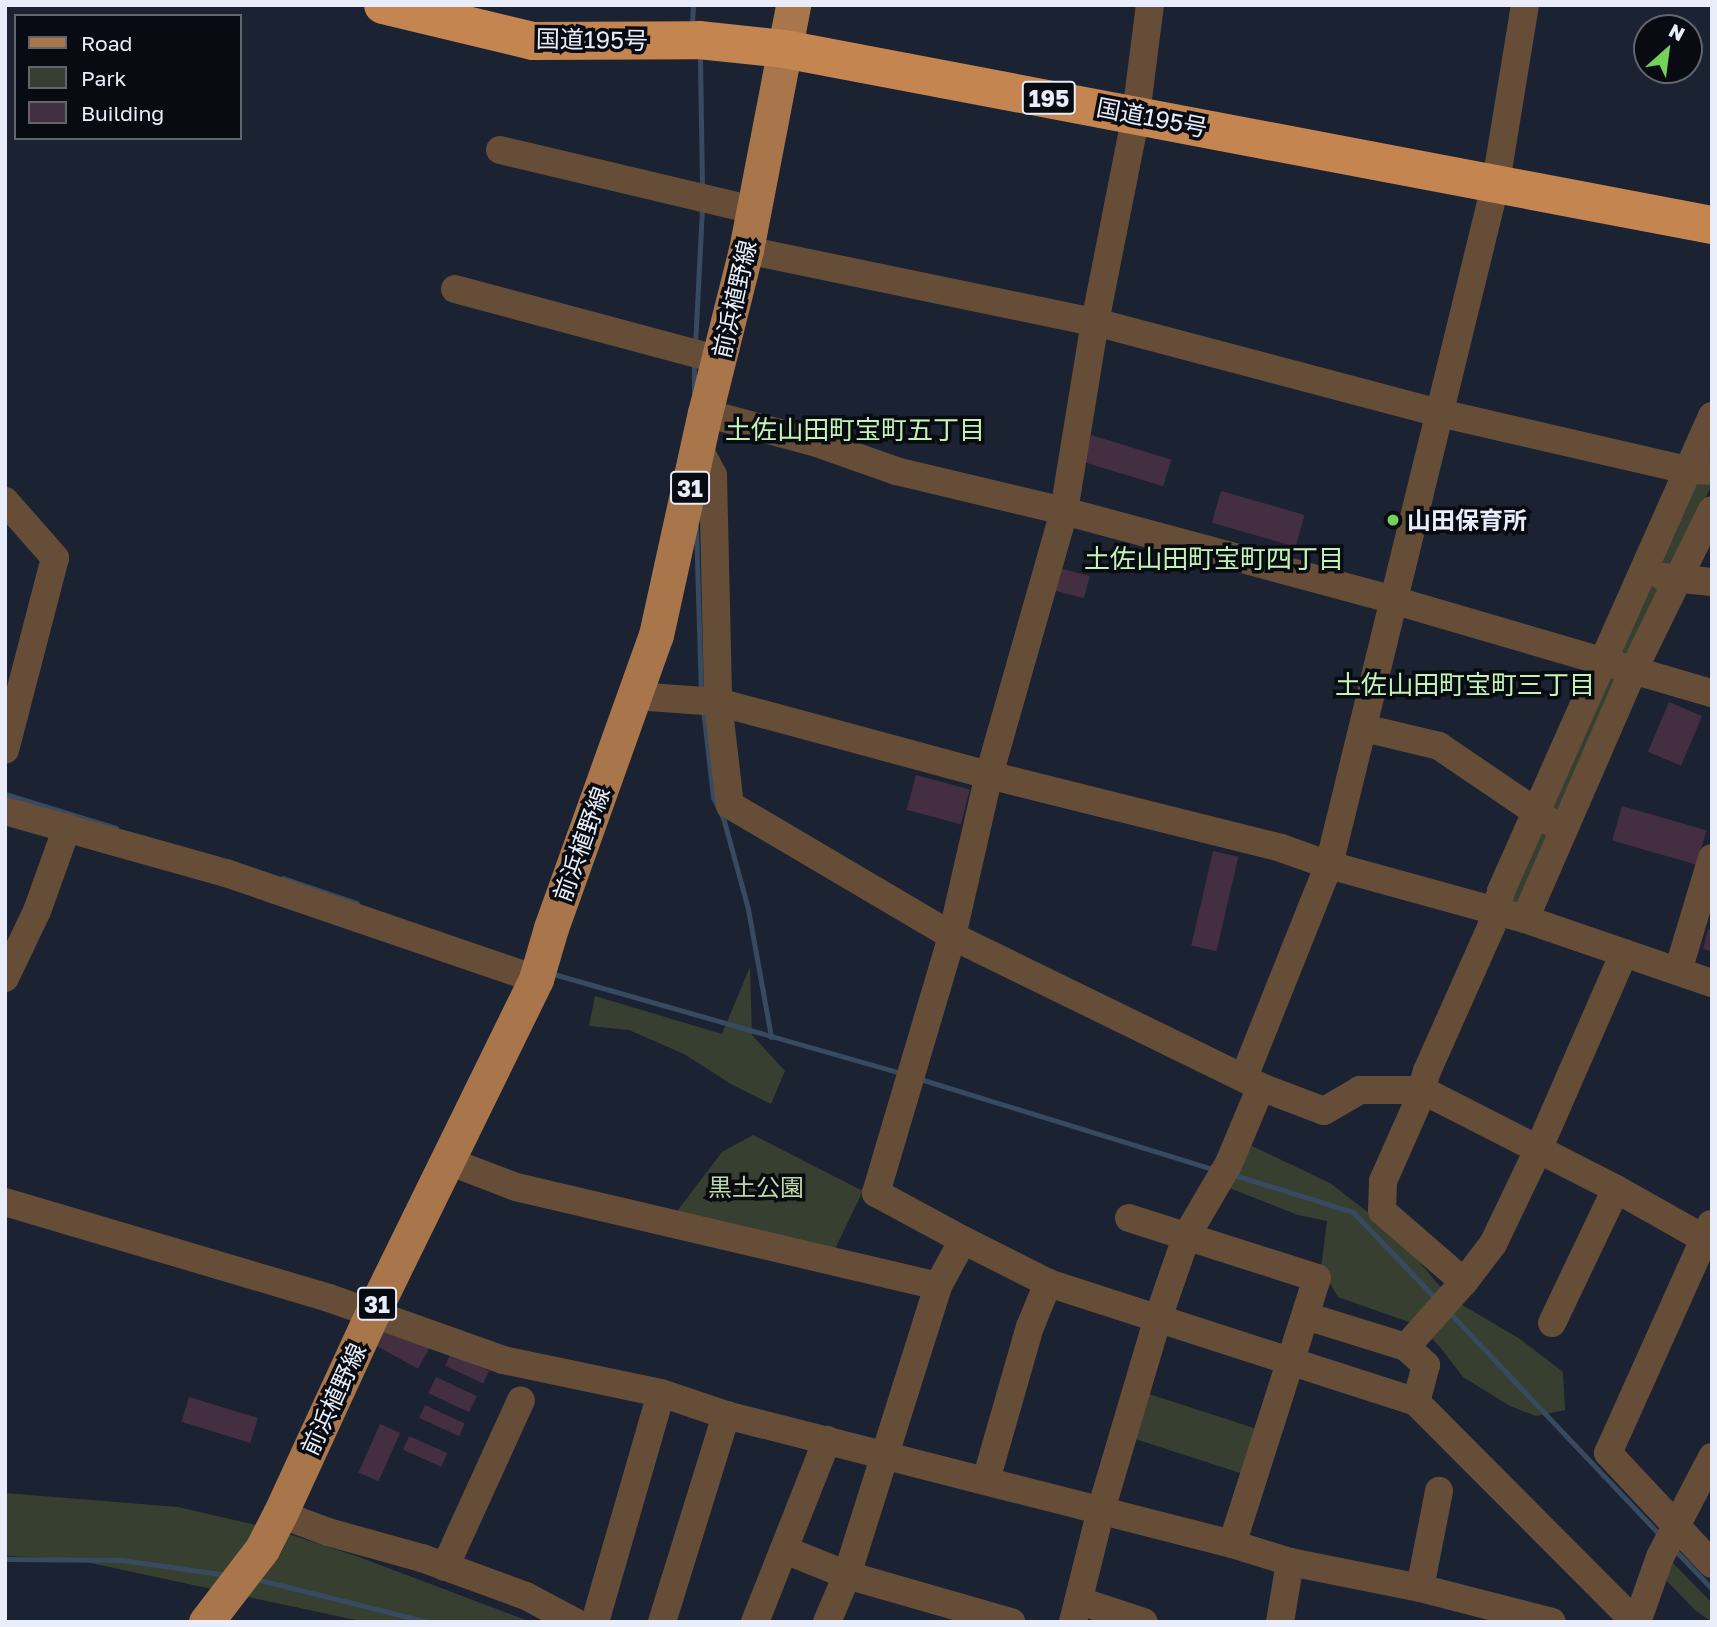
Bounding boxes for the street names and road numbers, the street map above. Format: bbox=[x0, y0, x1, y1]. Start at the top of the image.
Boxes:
street label: 国道195号 bbox=[536, 24, 648, 54]
road number: 195 bbox=[1021, 78, 1077, 118]
street label: 国道195号 bbox=[1094, 92, 1210, 142]
street label: 前浜植野線 bbox=[706, 237, 762, 361]
road number: 31 bbox=[669, 468, 711, 508]
street label: 前浜植野線 bbox=[547, 783, 615, 905]
road number: 31 bbox=[356, 1284, 398, 1324]
street label: 前浜植野線 bbox=[295, 1339, 371, 1459]

